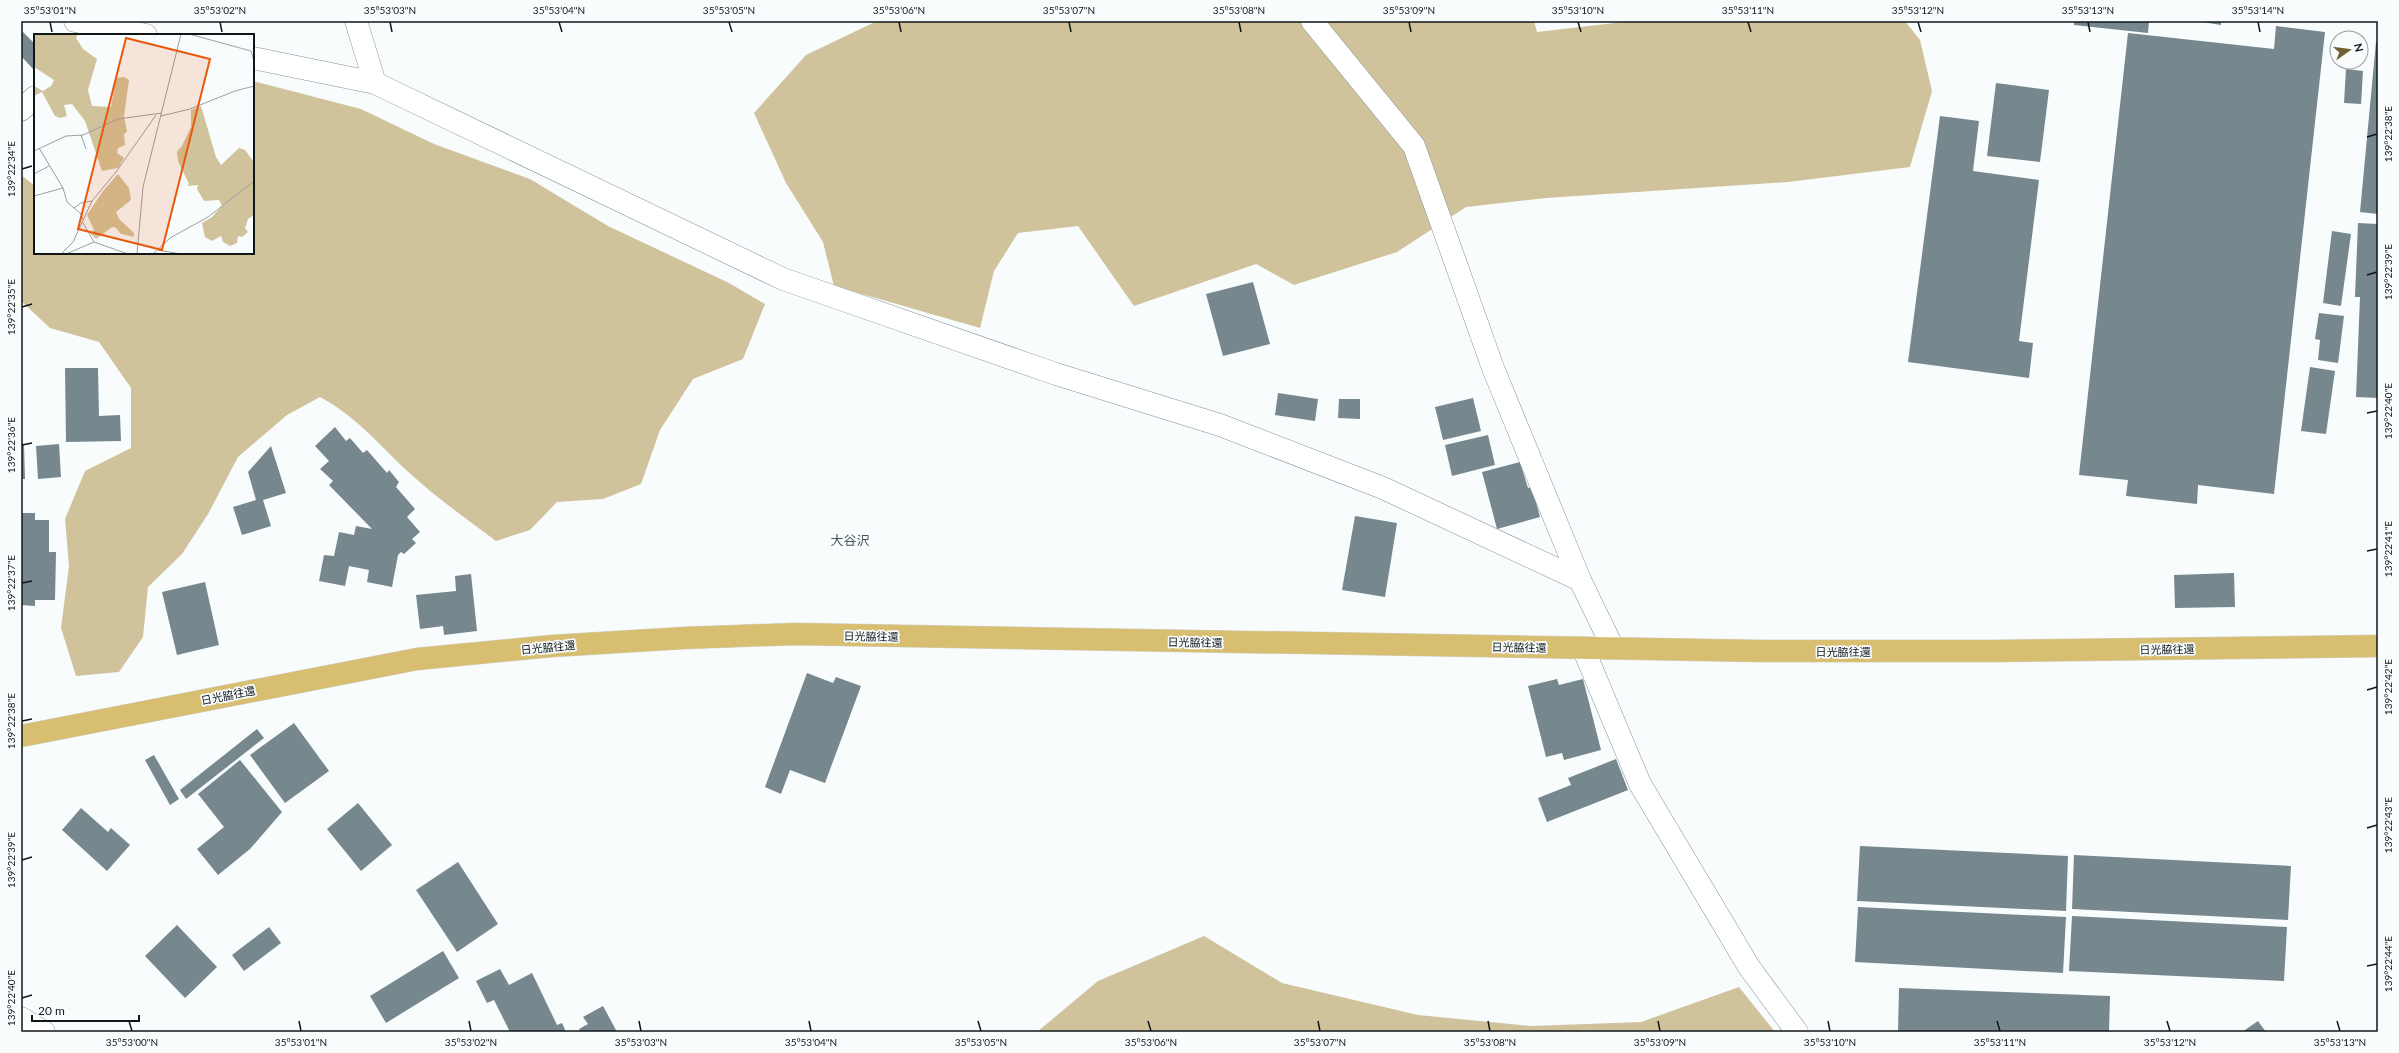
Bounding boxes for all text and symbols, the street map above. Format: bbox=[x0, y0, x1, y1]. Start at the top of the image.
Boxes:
text: 35°53'01"N bbox=[24, 4, 76, 16]
text: 35°53'02"N bbox=[194, 4, 246, 16]
text: 35°53'03"N bbox=[364, 4, 416, 16]
text: 35°53'04"N bbox=[533, 4, 585, 16]
text: 35°53'05"N bbox=[703, 4, 755, 16]
text: 35°53'06"N bbox=[873, 4, 925, 16]
text: 35°53'07"N bbox=[1043, 4, 1095, 16]
text: 35°53'08"N bbox=[1213, 4, 1265, 16]
text: 35°53'09"N bbox=[1383, 4, 1435, 16]
text: 35°53'10"N bbox=[1552, 4, 1604, 16]
text: 35°53'11"N bbox=[1722, 4, 1774, 16]
text: 35°53'12"N bbox=[1892, 4, 1944, 16]
text: 35°53'13"N bbox=[2062, 4, 2114, 16]
text: 35°53'14"N bbox=[2232, 4, 2284, 16]
north arrow bbox=[2329, 30, 2369, 70]
inset map bbox=[34, 34, 254, 254]
text: N bbox=[2352, 42, 2367, 53]
text: 139°22'38"E bbox=[2382, 106, 2394, 162]
text: 139°22'34"E bbox=[5, 141, 17, 197]
text: 139°22'39"E bbox=[2382, 244, 2394, 300]
text: 139°22'35"E bbox=[5, 279, 17, 335]
text: 139°22'40"E bbox=[2382, 383, 2394, 439]
text: 139°22'36"E bbox=[5, 417, 17, 473]
text: 139°22'41"E bbox=[2382, 521, 2394, 577]
district label: 大谷沢 bbox=[830, 532, 870, 548]
text: 139°22'37"E bbox=[5, 555, 17, 611]
street label: 日光脇往還 bbox=[843, 629, 899, 643]
street label: 日光脇往還 bbox=[1167, 635, 1223, 649]
street label: 日光脇往還 bbox=[520, 638, 576, 656]
street label: 日光脇往還 bbox=[1491, 640, 1547, 654]
street label: 日光脇往還 bbox=[2139, 642, 2195, 656]
street label: 日光脇往還 bbox=[1816, 645, 1871, 658]
text: 139°22'42"E bbox=[2382, 659, 2394, 715]
street label: 日光脇往還 bbox=[200, 683, 256, 707]
text: 139°22'38"E bbox=[5, 693, 17, 749]
text: 139°22'43"E bbox=[2382, 797, 2394, 853]
text: 139°22'39"E bbox=[5, 832, 17, 888]
text: 139°22'44"E bbox=[2382, 936, 2394, 992]
text: 139°22'40"E bbox=[5, 970, 17, 1026]
scale bar bbox=[32, 997, 139, 1023]
text: 20 m bbox=[38, 1003, 65, 1018]
text: 35°53'00"N bbox=[106, 1036, 158, 1048]
text: 35°53'01"N bbox=[275, 1036, 327, 1048]
text: 35°53'02"N bbox=[445, 1036, 497, 1048]
text: 35°53'03"N bbox=[615, 1036, 667, 1048]
text: 35°53'04"N bbox=[785, 1036, 837, 1048]
text: 35°53'05"N bbox=[955, 1036, 1007, 1048]
text: 35°53'06"N bbox=[1125, 1036, 1177, 1048]
text: 35°53'07"N bbox=[1294, 1036, 1346, 1048]
text: 35°53'08"N bbox=[1464, 1036, 1516, 1048]
text: 35°53'09"N bbox=[1634, 1036, 1686, 1048]
text: 35°53'10"N bbox=[1804, 1036, 1856, 1048]
text: 35°53'11"N bbox=[1974, 1036, 2026, 1048]
text: 35°53'12"N bbox=[2144, 1036, 2196, 1048]
text: 35°53'13"N bbox=[2314, 1036, 2366, 1048]

